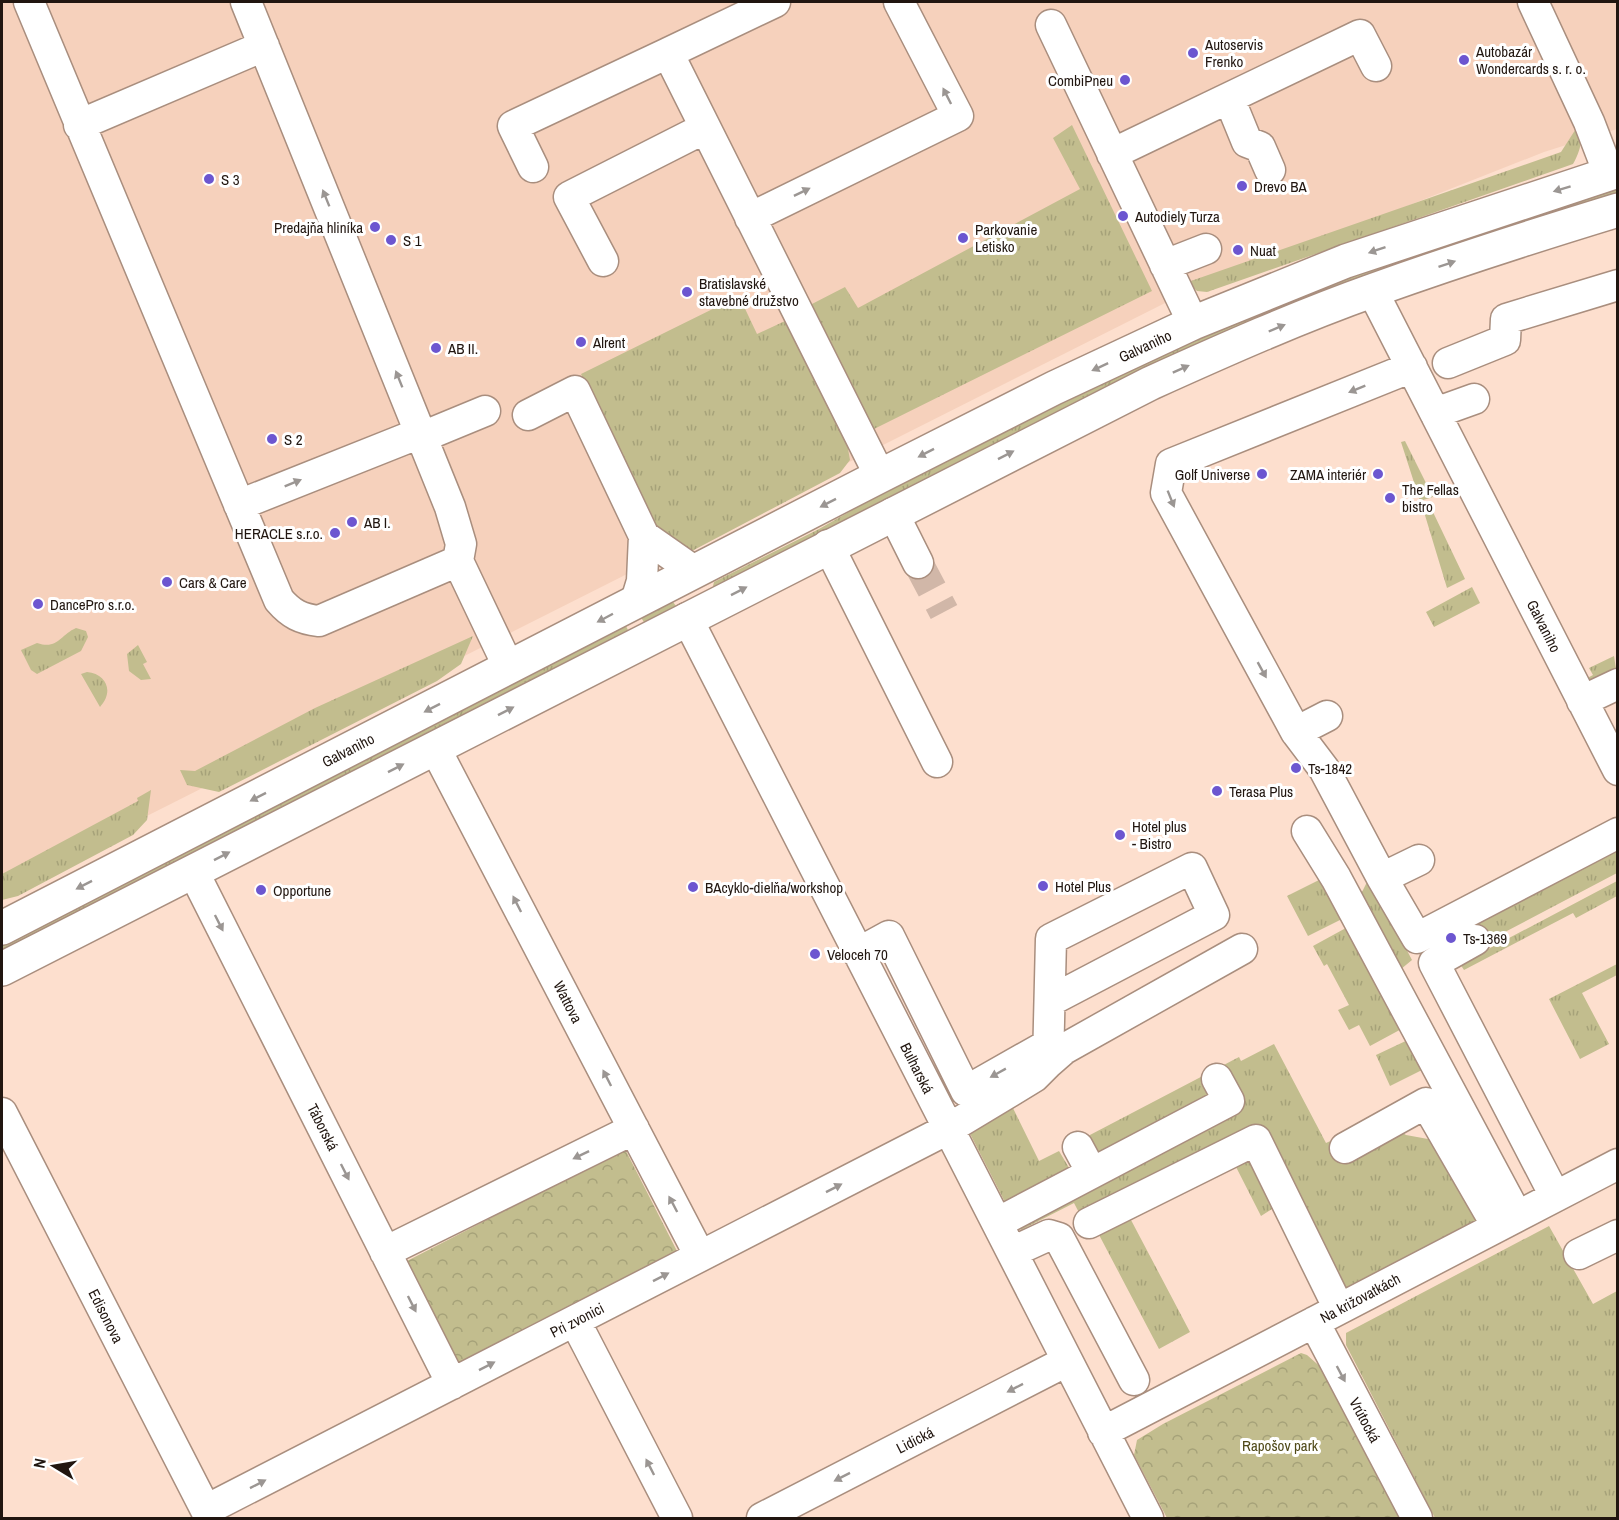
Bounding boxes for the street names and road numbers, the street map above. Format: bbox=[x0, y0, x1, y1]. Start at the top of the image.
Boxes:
street label: Galvaniho bbox=[1115, 325, 1175, 367]
street label: Galvaniho bbox=[1522, 596, 1566, 656]
street label: Galvaniho bbox=[318, 728, 378, 772]
street label: Wattova bbox=[549, 977, 588, 1027]
street label: Bulharská bbox=[895, 1039, 939, 1097]
street label: Táborská bbox=[302, 1100, 344, 1154]
street label: Na križovatkách bbox=[1316, 1268, 1404, 1328]
street label: Edisonova bbox=[83, 1285, 129, 1347]
street label: Pri zvonici bbox=[546, 1297, 608, 1343]
street label: Vrútocká bbox=[1344, 1394, 1386, 1446]
street label: Lidická bbox=[893, 1422, 938, 1458]

